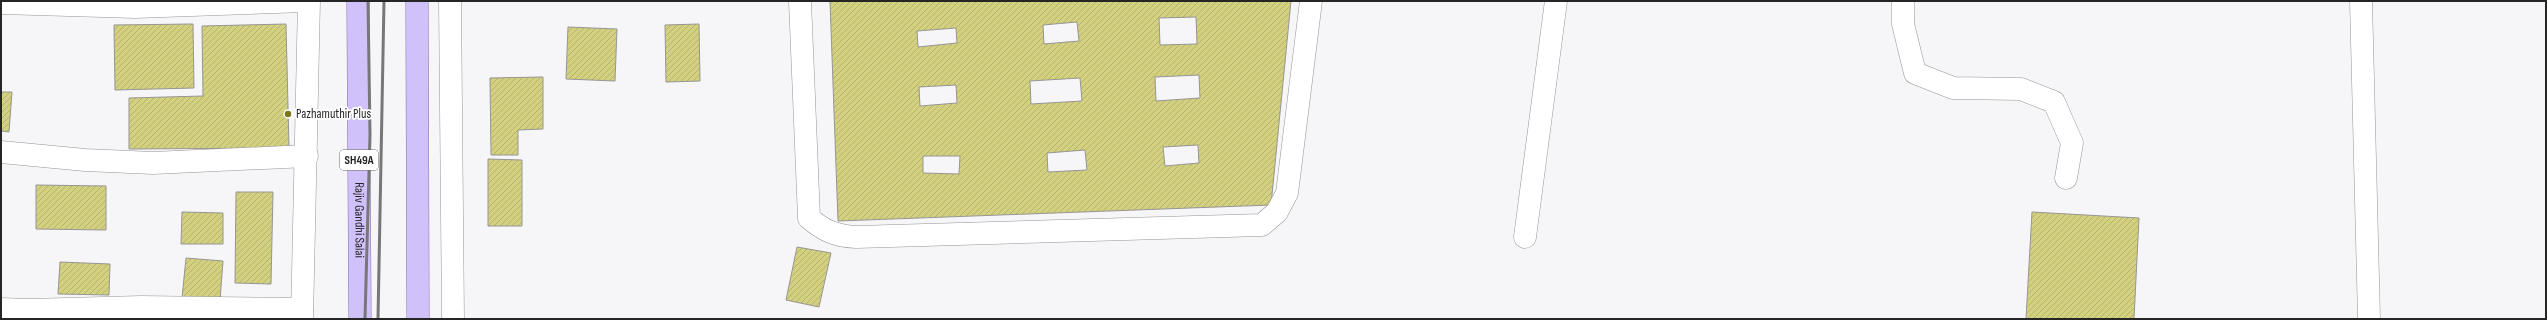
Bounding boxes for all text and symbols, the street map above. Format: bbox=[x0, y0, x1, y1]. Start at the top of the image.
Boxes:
place label: Pazhamuthir Plus bbox=[296, 106, 371, 122]
marker: Pazhamuthir Plus bbox=[283, 109, 293, 119]
road number: SH49A bbox=[340, 150, 378, 170]
street label: Rajiv Gandhi Salai bbox=[351, 182, 368, 258]

